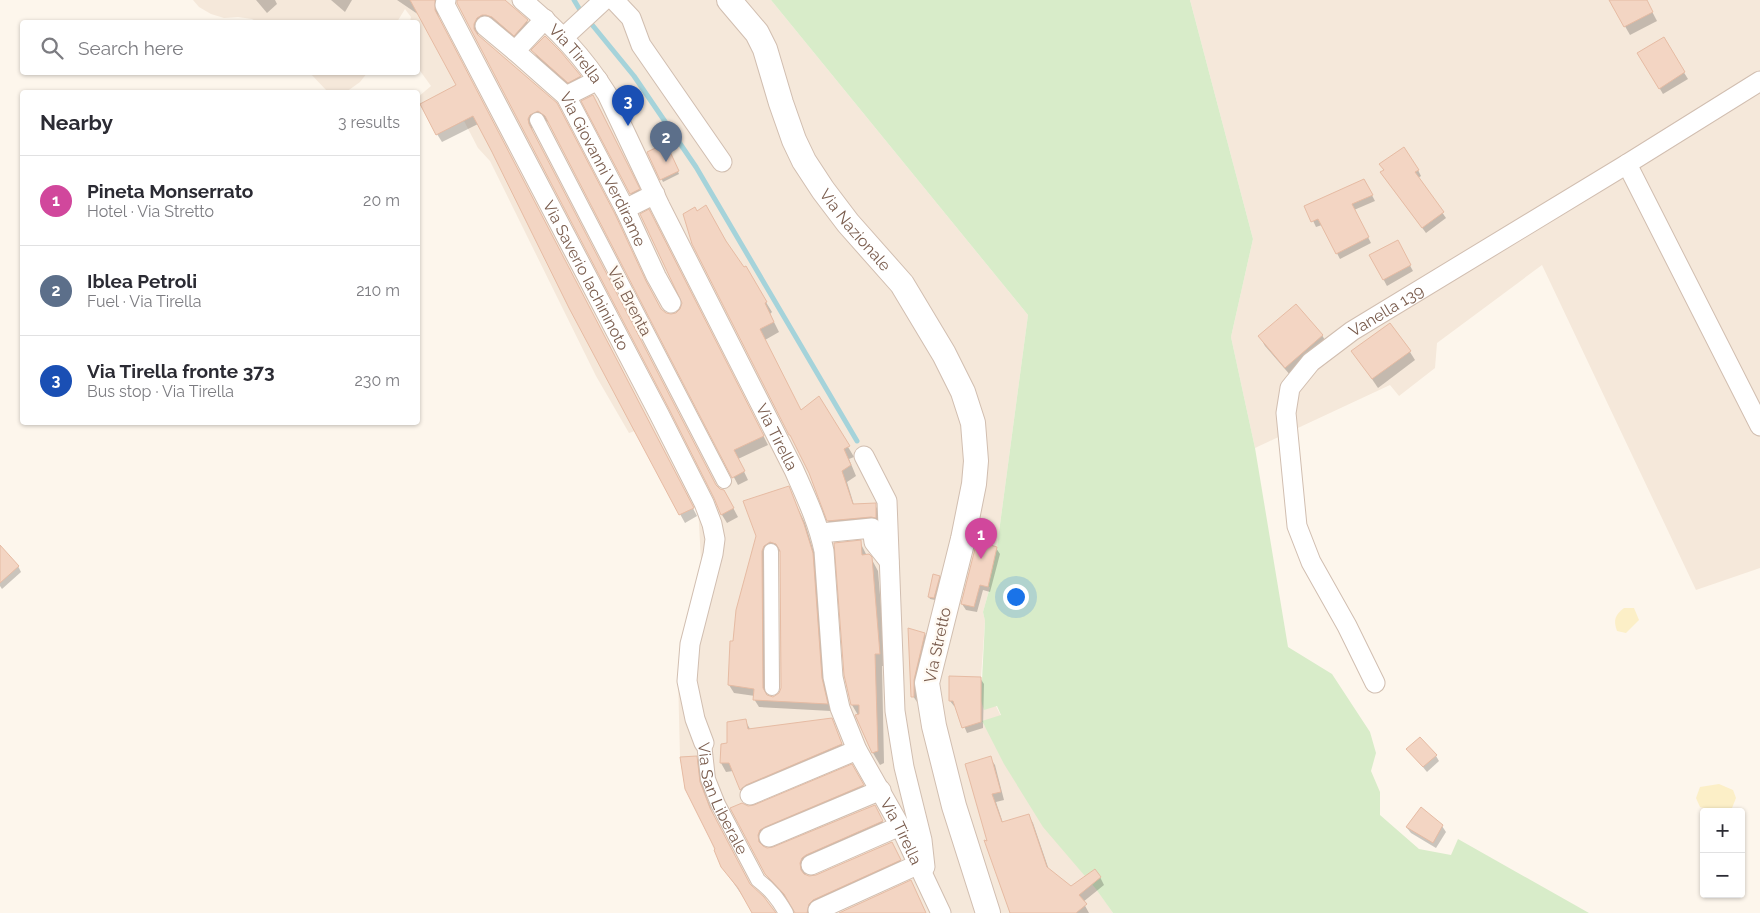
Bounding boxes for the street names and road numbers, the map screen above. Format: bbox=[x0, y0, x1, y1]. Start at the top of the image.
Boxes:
street label: Via Tirella bbox=[545, 20, 606, 87]
street label: Via Giovanni Verdirame bbox=[556, 89, 650, 249]
street label: Via Nazionale bbox=[816, 185, 895, 275]
street label: Via Saverio Iachininoto bbox=[539, 197, 633, 353]
street label: Via Brenta bbox=[603, 263, 656, 339]
street label: Vanella 139 bbox=[1345, 281, 1427, 341]
street label: Via Tirella bbox=[752, 400, 802, 473]
street label: Via Stretto bbox=[920, 606, 955, 685]
street label: Via San Liberale bbox=[694, 741, 752, 858]
street label: Via Tirella bbox=[876, 795, 926, 868]

